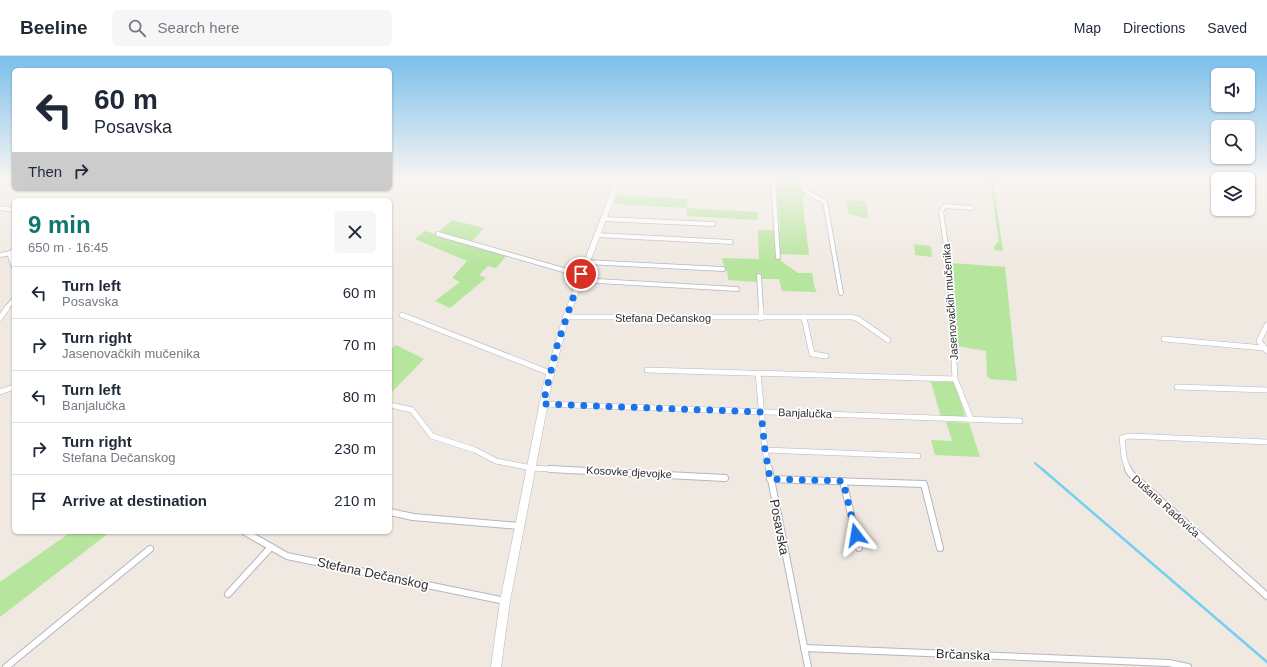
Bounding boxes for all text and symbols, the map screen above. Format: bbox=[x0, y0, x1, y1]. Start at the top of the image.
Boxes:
search box bbox=[112, 10, 392, 46]
text: Beeline bbox=[20, 17, 88, 38]
icon: search bbox=[126, 17, 148, 39]
text: Search here bbox=[158, 19, 239, 36]
text: Map bbox=[1074, 20, 1101, 36]
text: Directions bbox=[1123, 20, 1185, 36]
text: Saved bbox=[1207, 20, 1247, 36]
map controls bbox=[1211, 68, 1255, 216]
button: sound bbox=[1211, 68, 1255, 112]
icon: left bbox=[28, 84, 80, 136]
text: 60 m bbox=[94, 84, 158, 115]
text: Posavska bbox=[94, 117, 172, 137]
button: search bbox=[1211, 120, 1255, 164]
icon: right bbox=[70, 160, 92, 182]
text: Then bbox=[28, 163, 62, 180]
button: layers bbox=[1211, 172, 1255, 216]
text: 9 min bbox=[28, 211, 91, 238]
button: close bbox=[334, 211, 376, 253]
text: 650 m · 16:45 bbox=[28, 240, 108, 255]
street label: Jasenovačkih mučenika bbox=[940, 242, 960, 361]
pin bbox=[564, 257, 598, 291]
icon: arrive bbox=[570, 263, 592, 285]
text: Turn left bbox=[62, 277, 121, 294]
icon: left bbox=[28, 282, 50, 304]
text: 60 m bbox=[343, 284, 376, 301]
text: Posavska bbox=[62, 294, 118, 309]
street label: Stefana Dečanskog bbox=[615, 312, 711, 324]
text: Turn right bbox=[62, 329, 132, 346]
icon: right bbox=[28, 334, 50, 356]
text: 70 m bbox=[343, 336, 376, 353]
text: Jasenovačkih mučenika bbox=[62, 346, 200, 361]
text: Turn left bbox=[62, 381, 121, 398]
icon: left bbox=[28, 386, 50, 408]
text: 80 m bbox=[343, 388, 376, 405]
text: Banjalučka bbox=[62, 398, 126, 413]
street label: Banjalučka bbox=[778, 406, 833, 420]
text: Turn right bbox=[62, 433, 132, 450]
icon: right bbox=[28, 438, 50, 460]
text: 230 m bbox=[334, 440, 376, 457]
text: Stefana Dečanskog bbox=[62, 450, 175, 465]
street label: Kosovke djevojke bbox=[586, 464, 672, 480]
street label: Dušana Radovića bbox=[1130, 472, 1203, 540]
icon: arrive bbox=[28, 490, 50, 512]
text: Arrive at destination bbox=[62, 492, 207, 509]
text: 210 m bbox=[334, 492, 376, 509]
street label: Posavska bbox=[767, 498, 792, 557]
position arrow bbox=[835, 514, 877, 556]
street label: Stefana Dečanskog bbox=[316, 554, 430, 593]
street label: Brčanska bbox=[936, 646, 991, 663]

